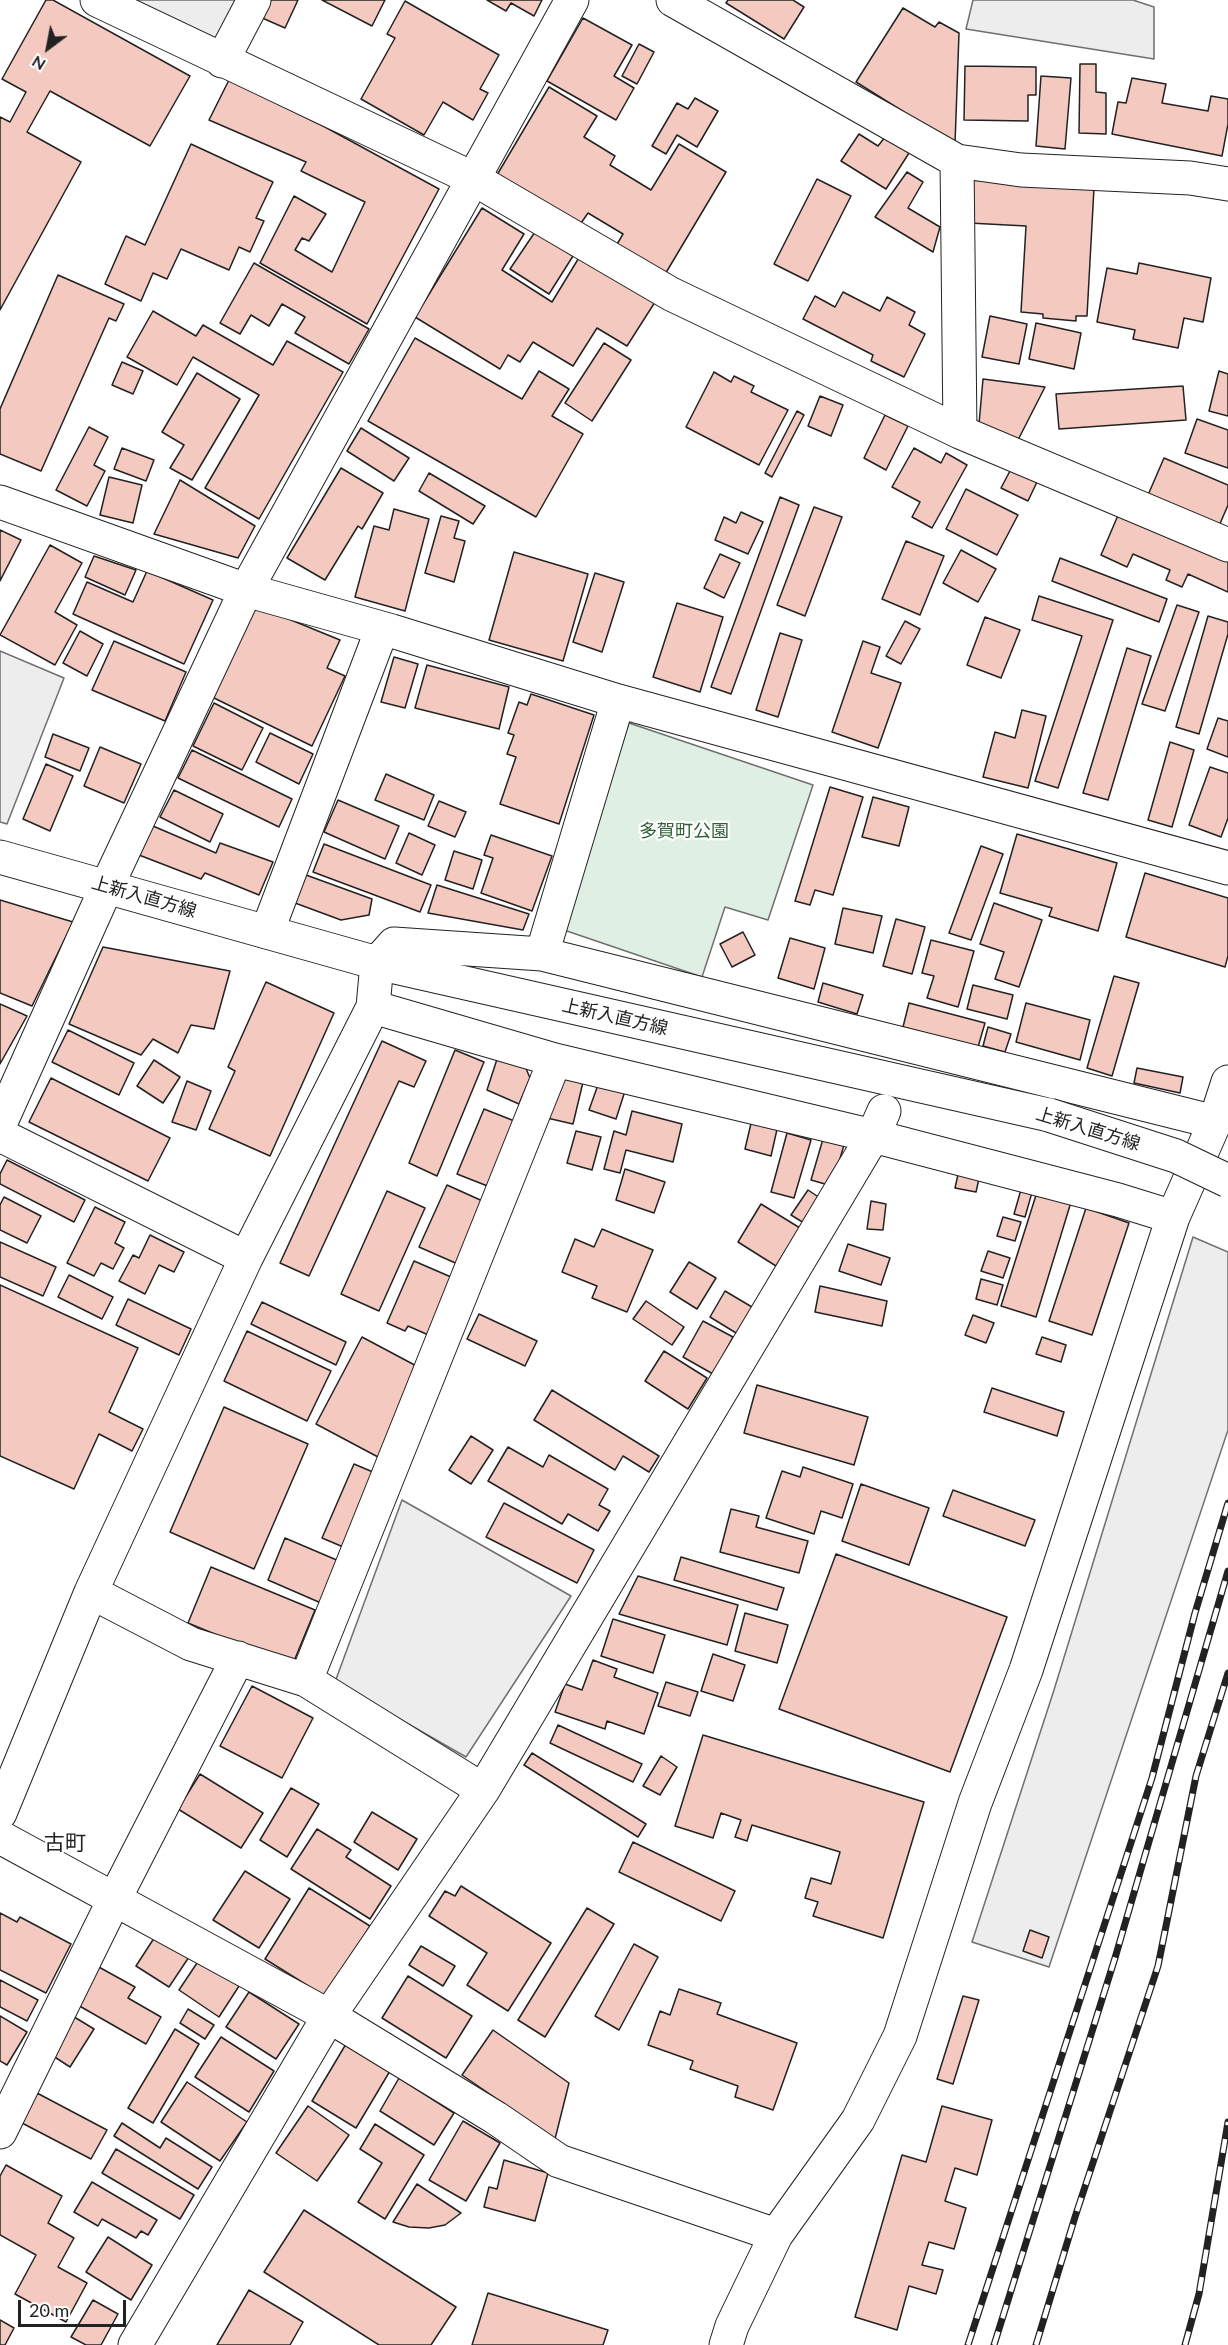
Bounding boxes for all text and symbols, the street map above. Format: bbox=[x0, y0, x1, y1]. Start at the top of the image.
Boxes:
north arrow bbox=[18, 18, 78, 78]
text: N bbox=[28, 52, 48, 75]
park label: 多賀町公園 bbox=[639, 820, 729, 842]
street label: 上新入直方線 bbox=[89, 872, 199, 922]
street label: 上新入直方線 bbox=[560, 994, 670, 1040]
street label: 上新入直方線 bbox=[1033, 1103, 1143, 1155]
district label: 古町 bbox=[44, 1830, 86, 1856]
scale bar bbox=[21, 2288, 129, 2326]
text: 20 m bbox=[29, 2299, 69, 2321]

